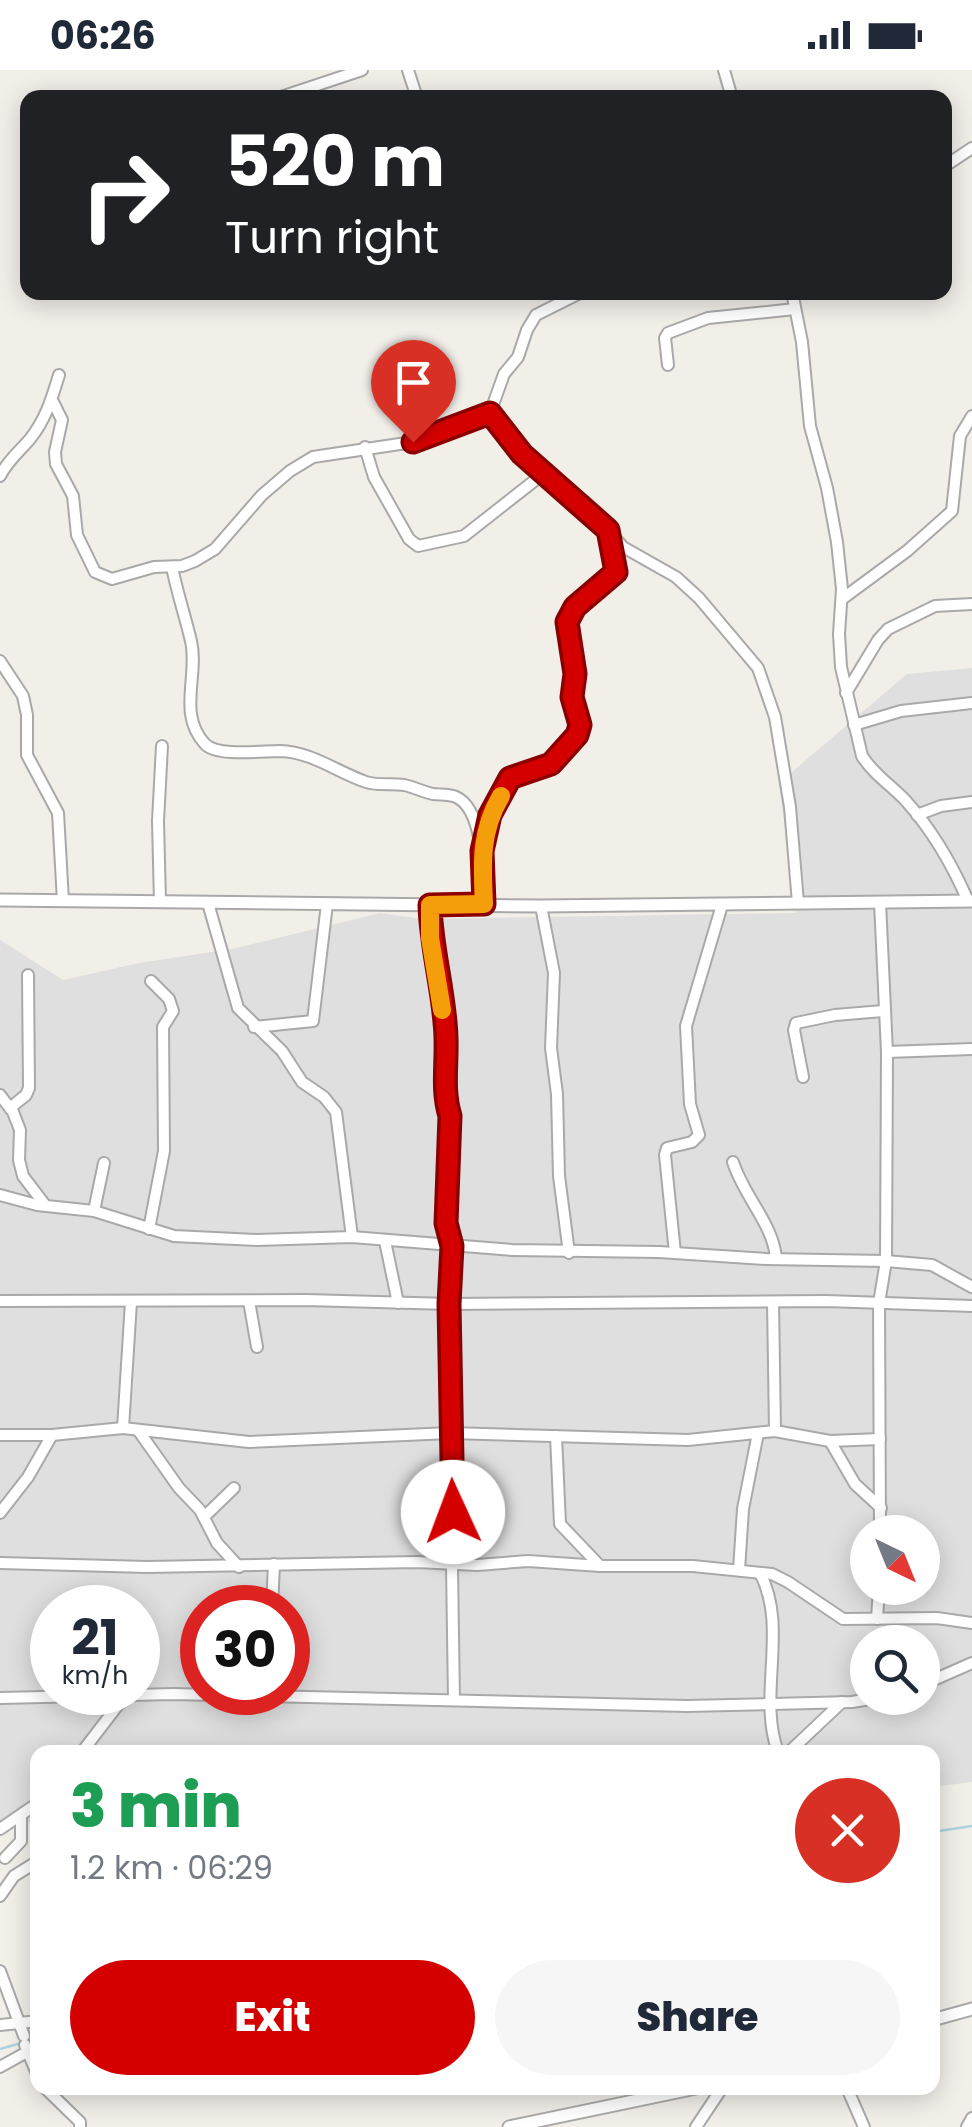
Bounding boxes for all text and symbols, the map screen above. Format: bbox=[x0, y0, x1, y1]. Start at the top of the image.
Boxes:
text: 06:26 bbox=[50, 9, 156, 62]
text: 520 m bbox=[225, 112, 445, 211]
icon: right bbox=[60, 130, 190, 260]
text: Turn right bbox=[225, 206, 439, 269]
pin bbox=[371, 340, 456, 443]
icon: arrive bbox=[386, 355, 441, 410]
position arrow bbox=[401, 1460, 505, 1564]
north arrow bbox=[850, 1515, 940, 1605]
map controls bbox=[850, 1515, 940, 1715]
speed limit sign: 30 bbox=[180, 1585, 310, 1715]
text: 21 bbox=[71, 1602, 119, 1673]
button: search bbox=[850, 1625, 940, 1715]
text: km/h bbox=[62, 1658, 128, 1693]
text: 3 min bbox=[70, 1764, 242, 1848]
button: close bbox=[795, 1778, 900, 1883]
text: 1.2 km · 06:29 bbox=[70, 1845, 273, 1890]
button: Exit bbox=[70, 1960, 475, 2075]
button: Share bbox=[495, 1960, 900, 2075]

